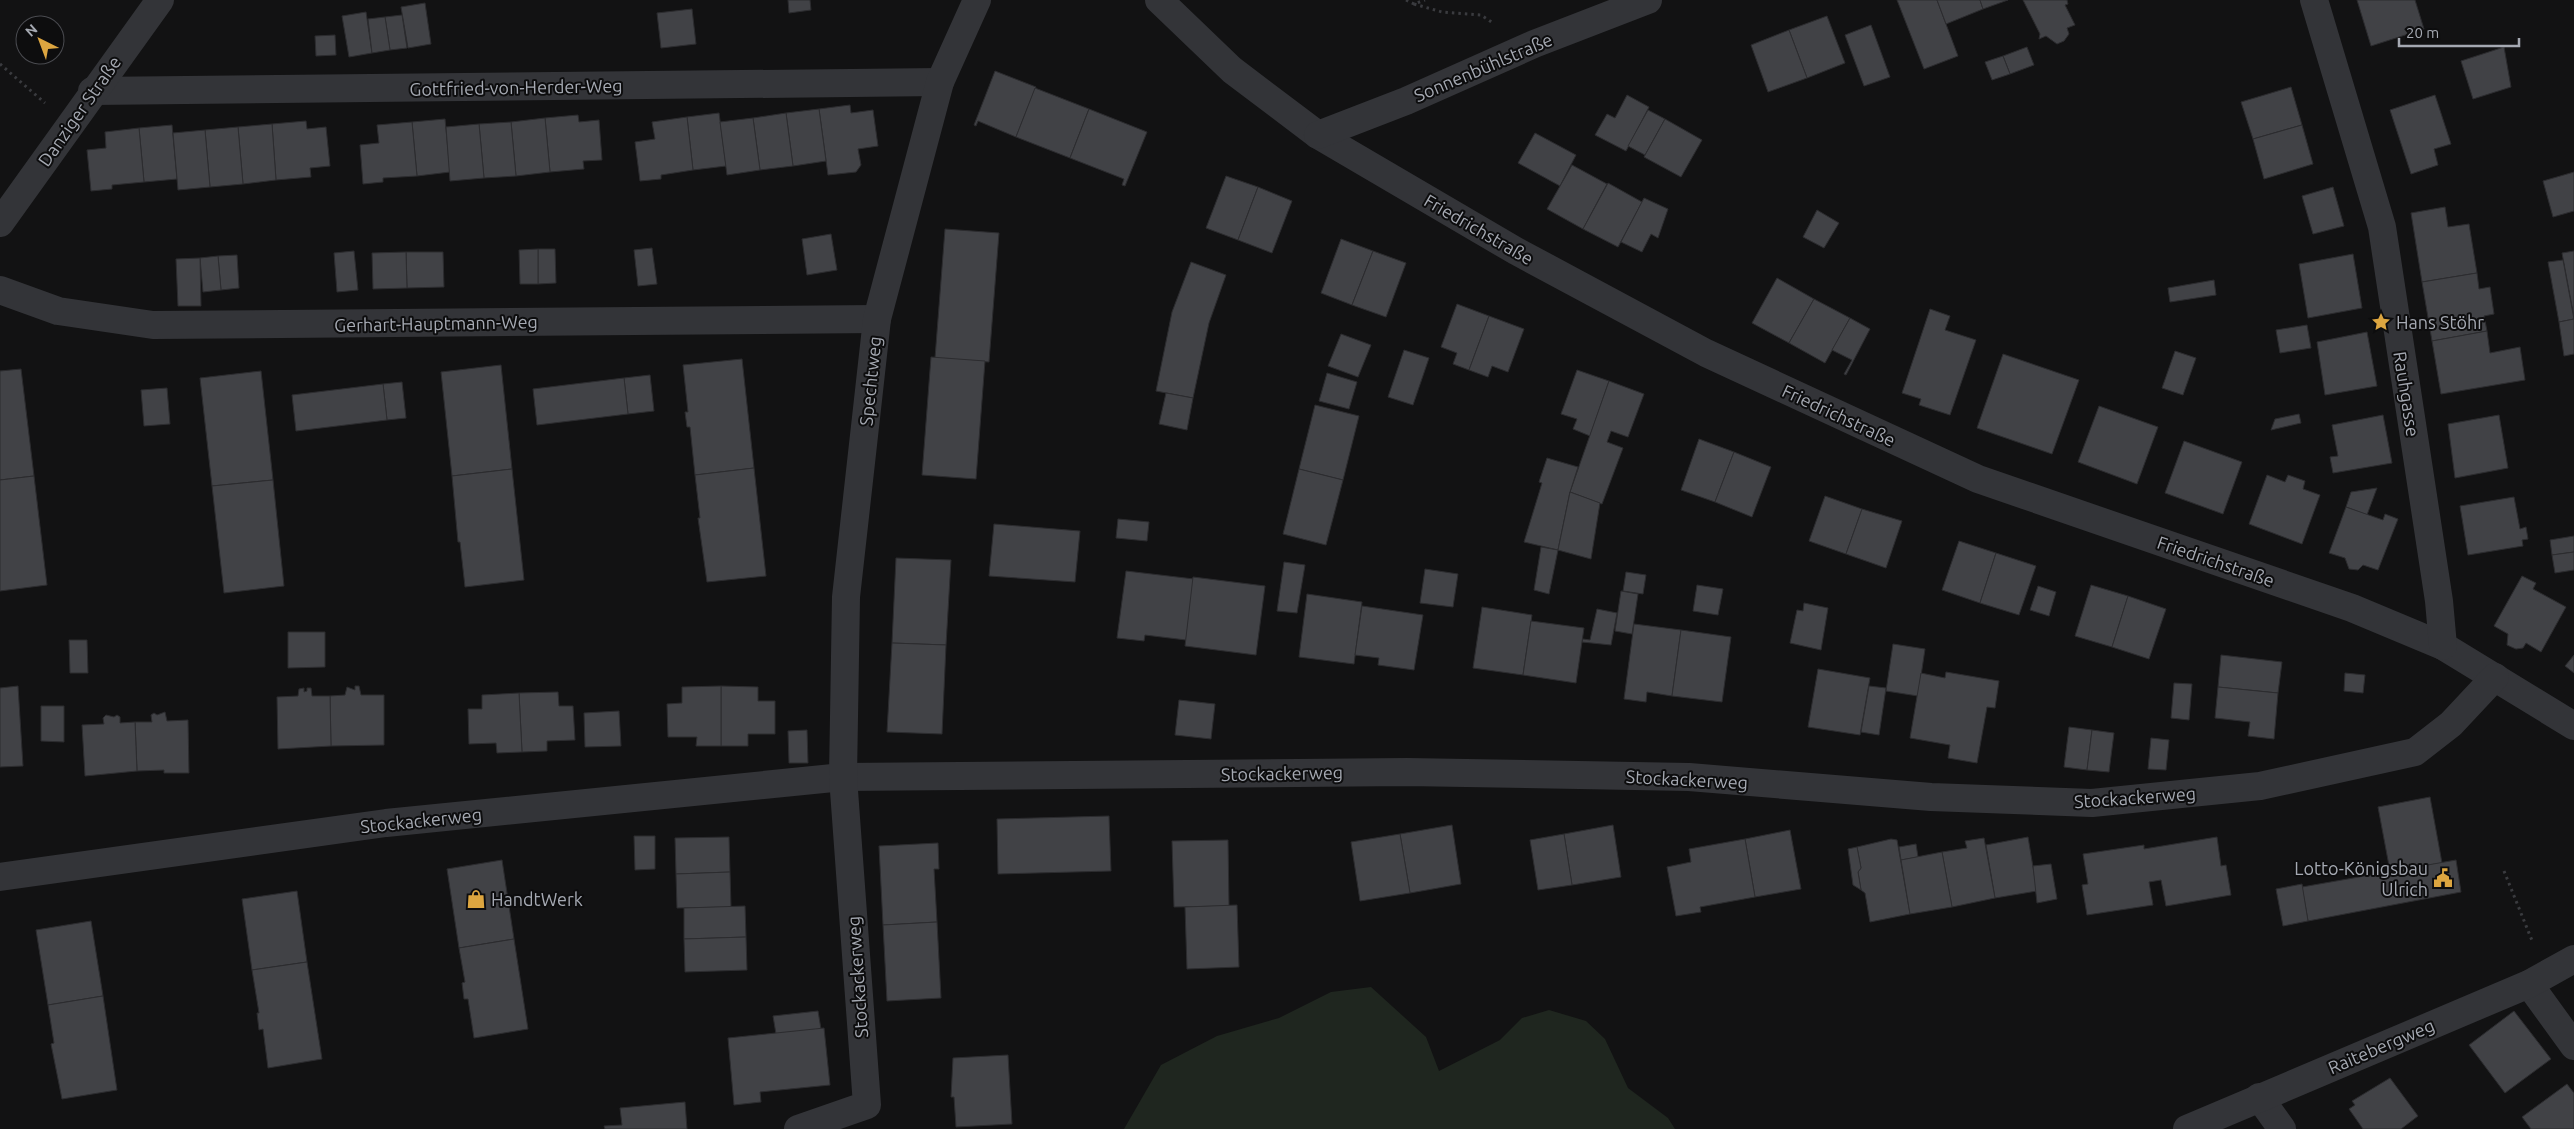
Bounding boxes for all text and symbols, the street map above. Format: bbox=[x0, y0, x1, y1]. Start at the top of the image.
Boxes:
north arrow bbox=[15, 15, 65, 65]
scale bar bbox=[2399, 15, 2519, 47]
text: N bbox=[22, 21, 41, 40]
text: 20 m bbox=[2406, 24, 2439, 41]
street label: Sonnenbühlstraße bbox=[1411, 29, 1555, 105]
street label: Danziger Straße bbox=[34, 52, 124, 170]
street label: Gottfried-von-Herder-Weg bbox=[409, 75, 623, 99]
street label: Friedrichstraße bbox=[1421, 190, 1537, 268]
street label: Gerhart-Hauptmann-Weg bbox=[334, 311, 538, 335]
place icon: Hans Stöhr bbox=[2370, 311, 2392, 333]
place label: Hans Stöhr bbox=[2396, 312, 2484, 332]
street label: Spechtweg bbox=[855, 335, 885, 427]
street label: Rauhgasse bbox=[2390, 350, 2424, 438]
street label: Friedrichstraße bbox=[1779, 380, 1899, 450]
street label: Friedrichstraße bbox=[2155, 532, 2277, 590]
street label: Stockackerweg bbox=[1221, 762, 1343, 784]
street label: Stockackerweg bbox=[1625, 766, 1749, 792]
street label: Stockackerweg bbox=[2073, 783, 2197, 811]
street label: Stockackerweg bbox=[359, 804, 483, 836]
place label: Lotto-Königsbau Ulrich bbox=[2294, 858, 2428, 899]
public building icon: Lotto-Königsbau Ulrich bbox=[2432, 867, 2454, 889]
shop icon: HandtWerk bbox=[465, 888, 487, 910]
place label: HandtWerk bbox=[491, 889, 583, 909]
street label: Stockackerweg bbox=[843, 915, 871, 1039]
street label: Raitebergweg bbox=[2325, 1015, 2437, 1077]

